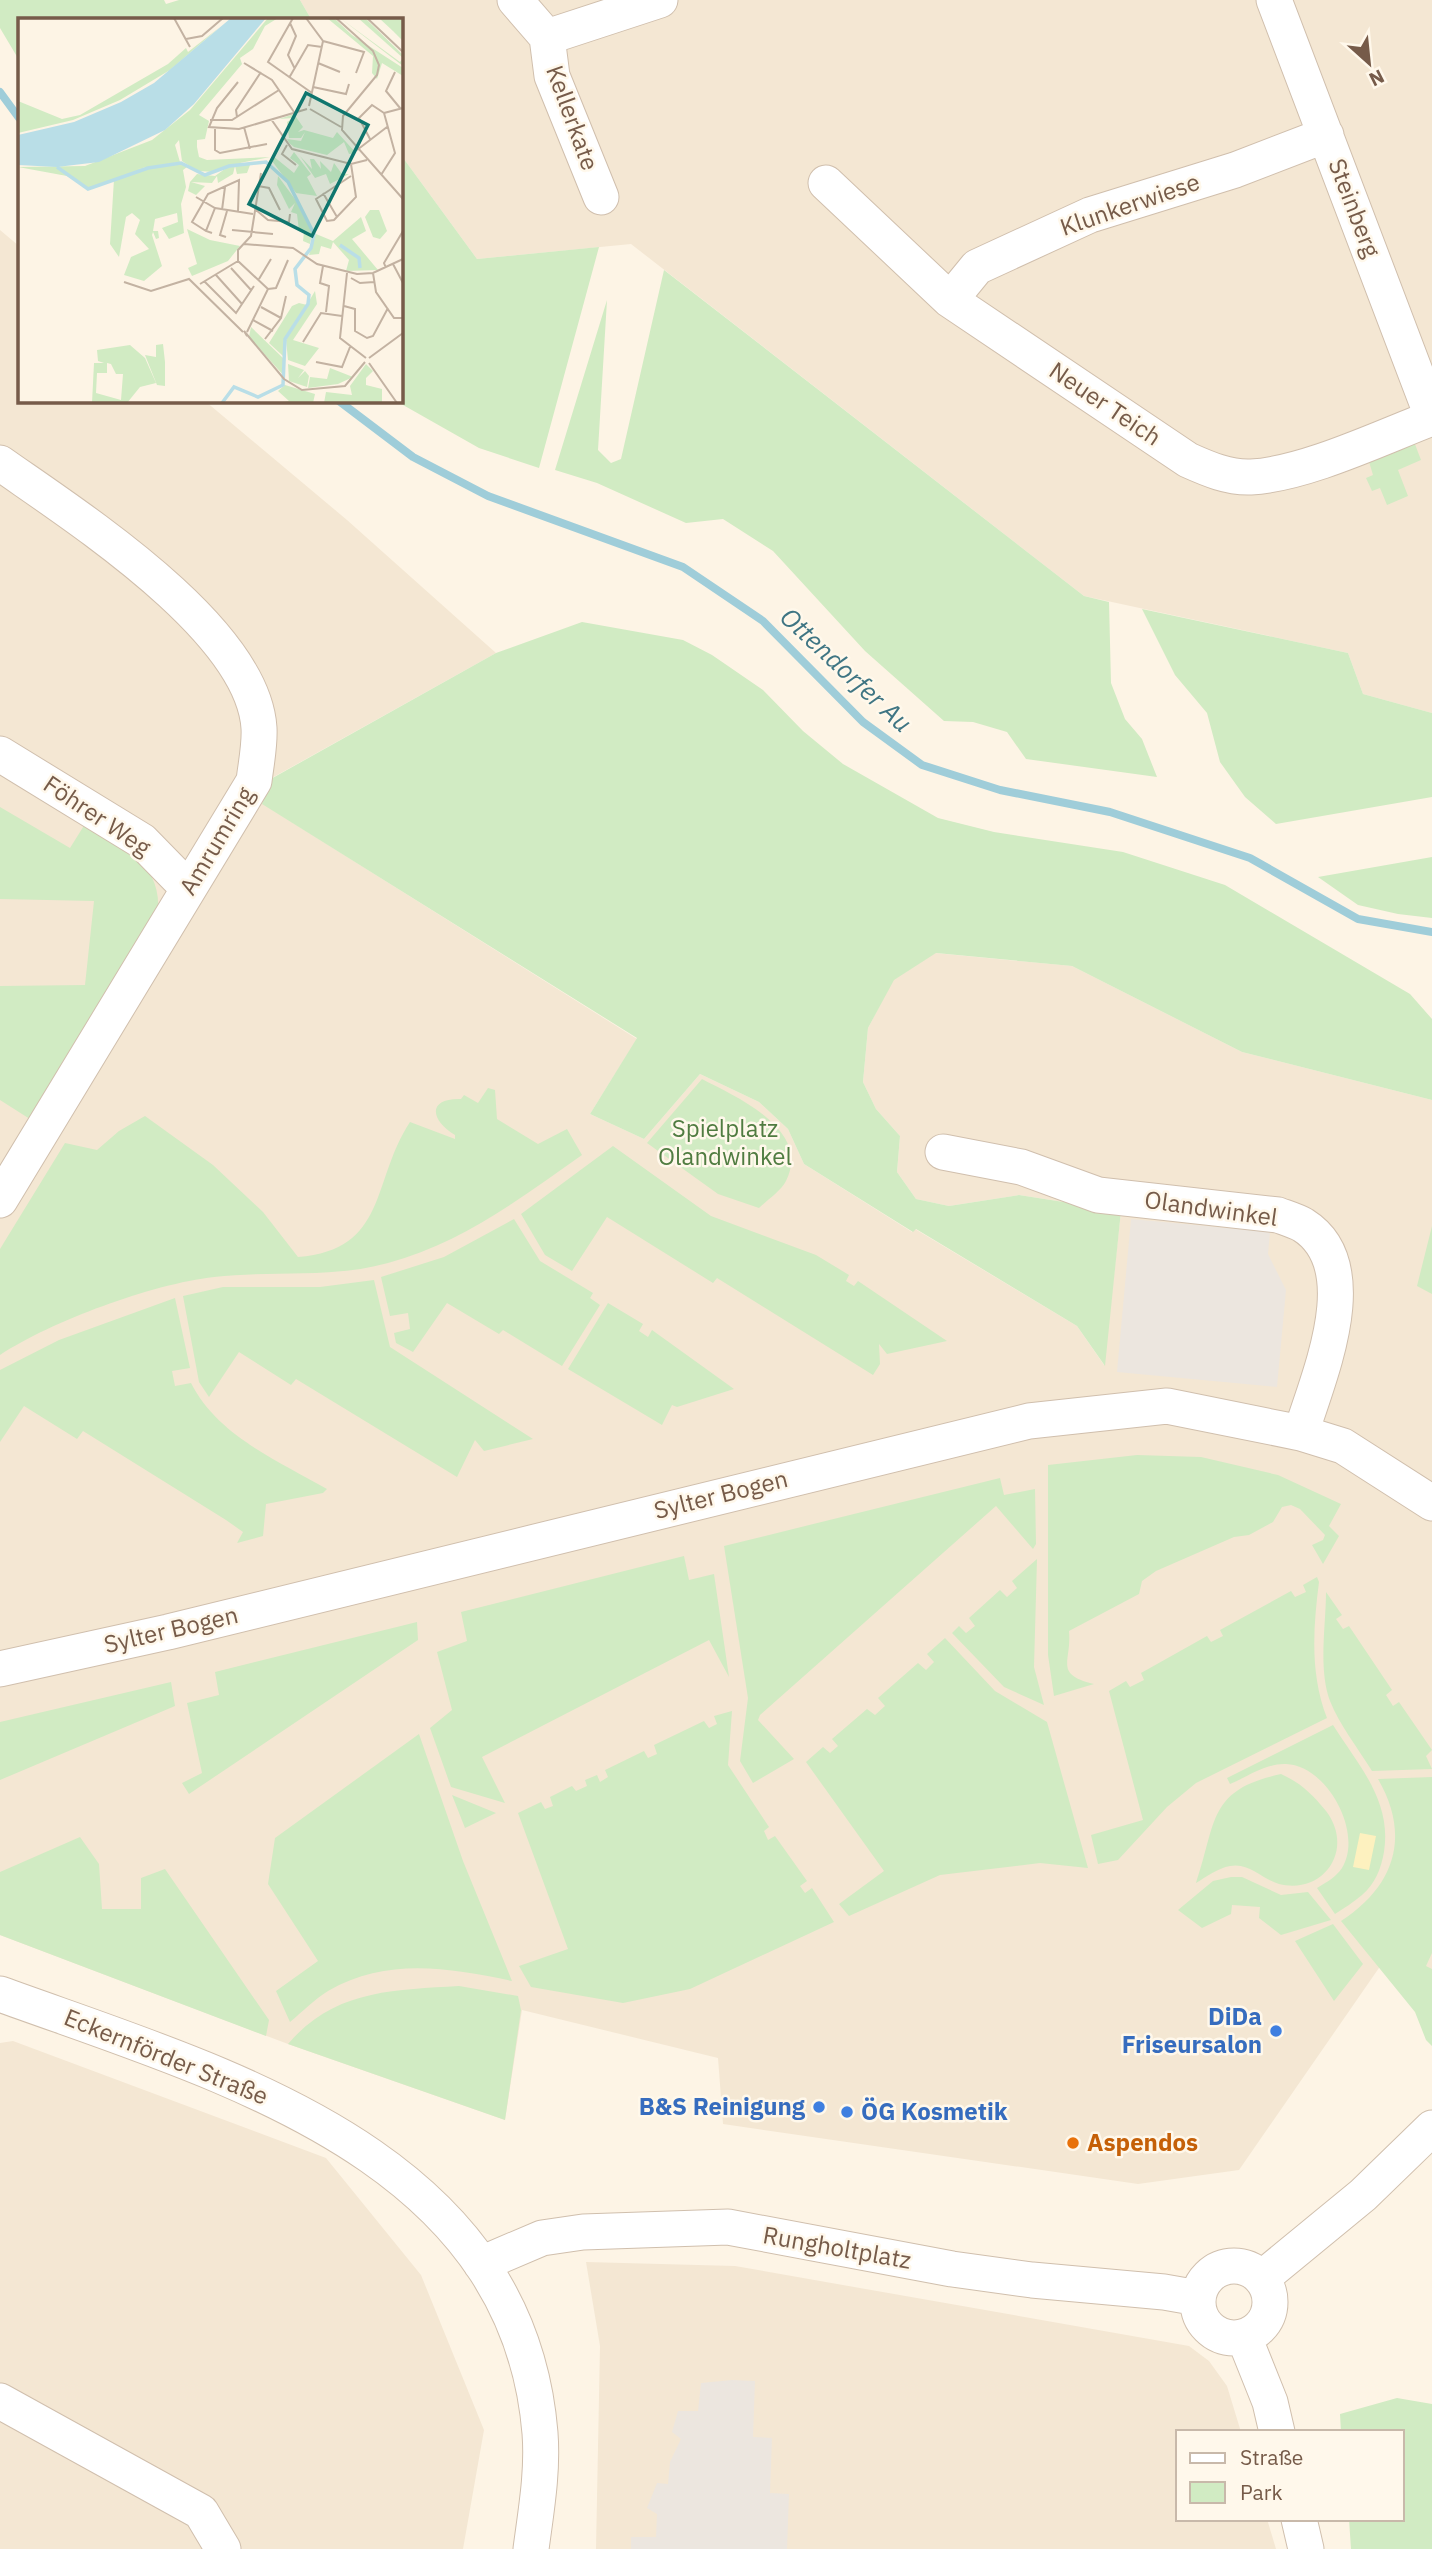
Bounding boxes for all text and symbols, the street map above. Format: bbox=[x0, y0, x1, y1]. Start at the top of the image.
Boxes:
inset map bbox=[18, 18, 402, 402]
north arrow bbox=[1334, 28, 1404, 98]
street label: Kellerkate bbox=[539, 61, 607, 175]
text: N bbox=[1365, 64, 1388, 92]
street label: Steinberg bbox=[1322, 154, 1388, 262]
street label: Klunkerwiese bbox=[1056, 165, 1204, 243]
street label: Neuer Teich bbox=[1043, 354, 1168, 452]
water label: Ottendorfer Au bbox=[774, 599, 920, 739]
street label: Föhrer Weg bbox=[38, 767, 158, 863]
street label: Amrumring bbox=[171, 780, 261, 901]
park label: Spielplatz Olandwinkel bbox=[658, 1112, 792, 1172]
street label: Olandwinkel bbox=[1143, 1183, 1280, 1233]
street label: Sylter Bogen bbox=[651, 1462, 791, 1526]
street label: Sylter Bogen bbox=[101, 1598, 241, 1660]
place label: DiDa Friseursalon bbox=[1122, 2000, 1262, 2060]
street label: Eckernförder Straße bbox=[60, 2001, 273, 2112]
marker: DiDa Friseursalon bbox=[1268, 2023, 1284, 2039]
place label: B&S Reinigung bbox=[639, 2090, 806, 2122]
place label: ÖG Kosmetik bbox=[861, 2095, 1008, 2127]
marker: B&S Reinigung bbox=[811, 2099, 827, 2115]
marker: ÖG Kosmetik bbox=[839, 2104, 855, 2120]
place label: Aspendos bbox=[1087, 2126, 1198, 2158]
marker: Aspendos bbox=[1065, 2135, 1081, 2151]
street label: Rungholtplatz bbox=[761, 2218, 914, 2276]
legend bbox=[1176, 2430, 1404, 2521]
text: Straße bbox=[1240, 2443, 1303, 2471]
text: Park bbox=[1240, 2478, 1283, 2506]

